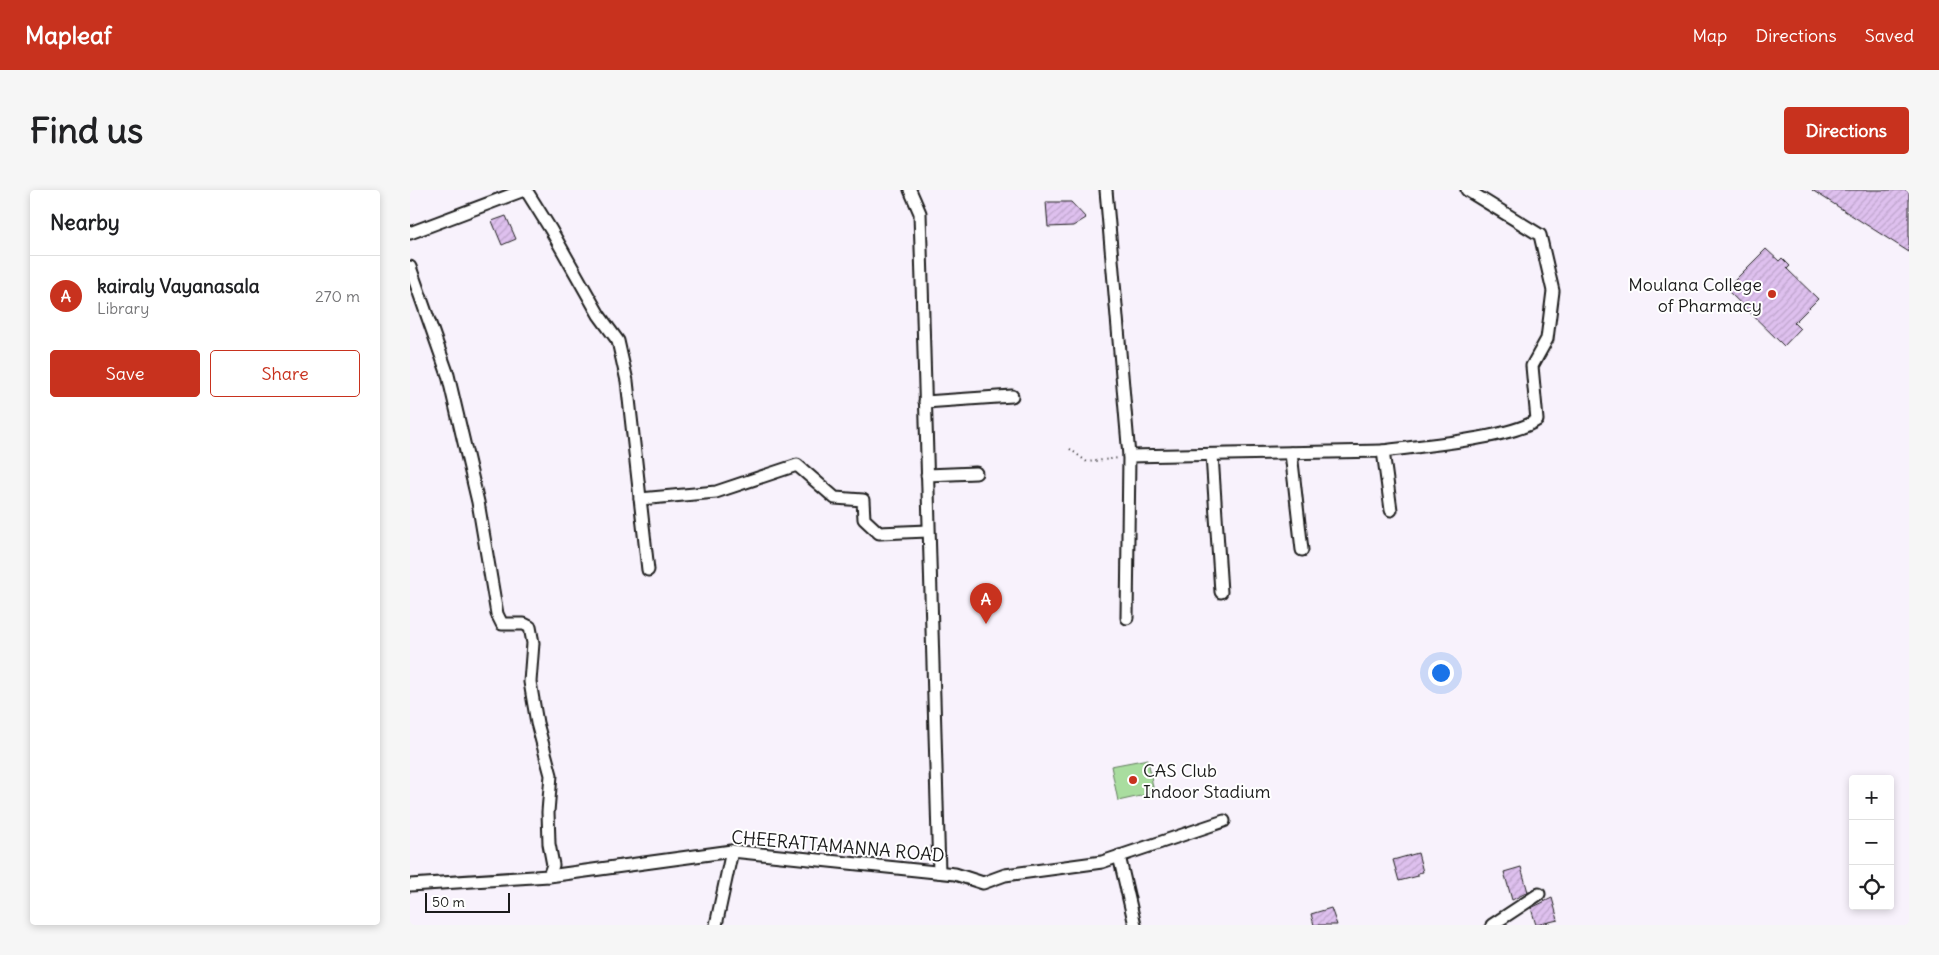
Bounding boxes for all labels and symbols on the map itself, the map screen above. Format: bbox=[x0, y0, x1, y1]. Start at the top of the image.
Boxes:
place label: Moulana College of Pharmacy bbox=[1628, 273, 1762, 317]
marker: Moulana College of Pharmacy bbox=[1766, 288, 1778, 300]
pin: A bbox=[970, 583, 1002, 624]
your location bbox=[1428, 660, 1454, 686]
place label: CAS Club Indoor Stadium bbox=[1143, 759, 1271, 803]
marker: CAS Club Indoor Stadium bbox=[1127, 774, 1139, 786]
street label: CHEERATTAMANNA ROAD bbox=[730, 825, 946, 867]
scale bar bbox=[425, 890, 510, 913]

